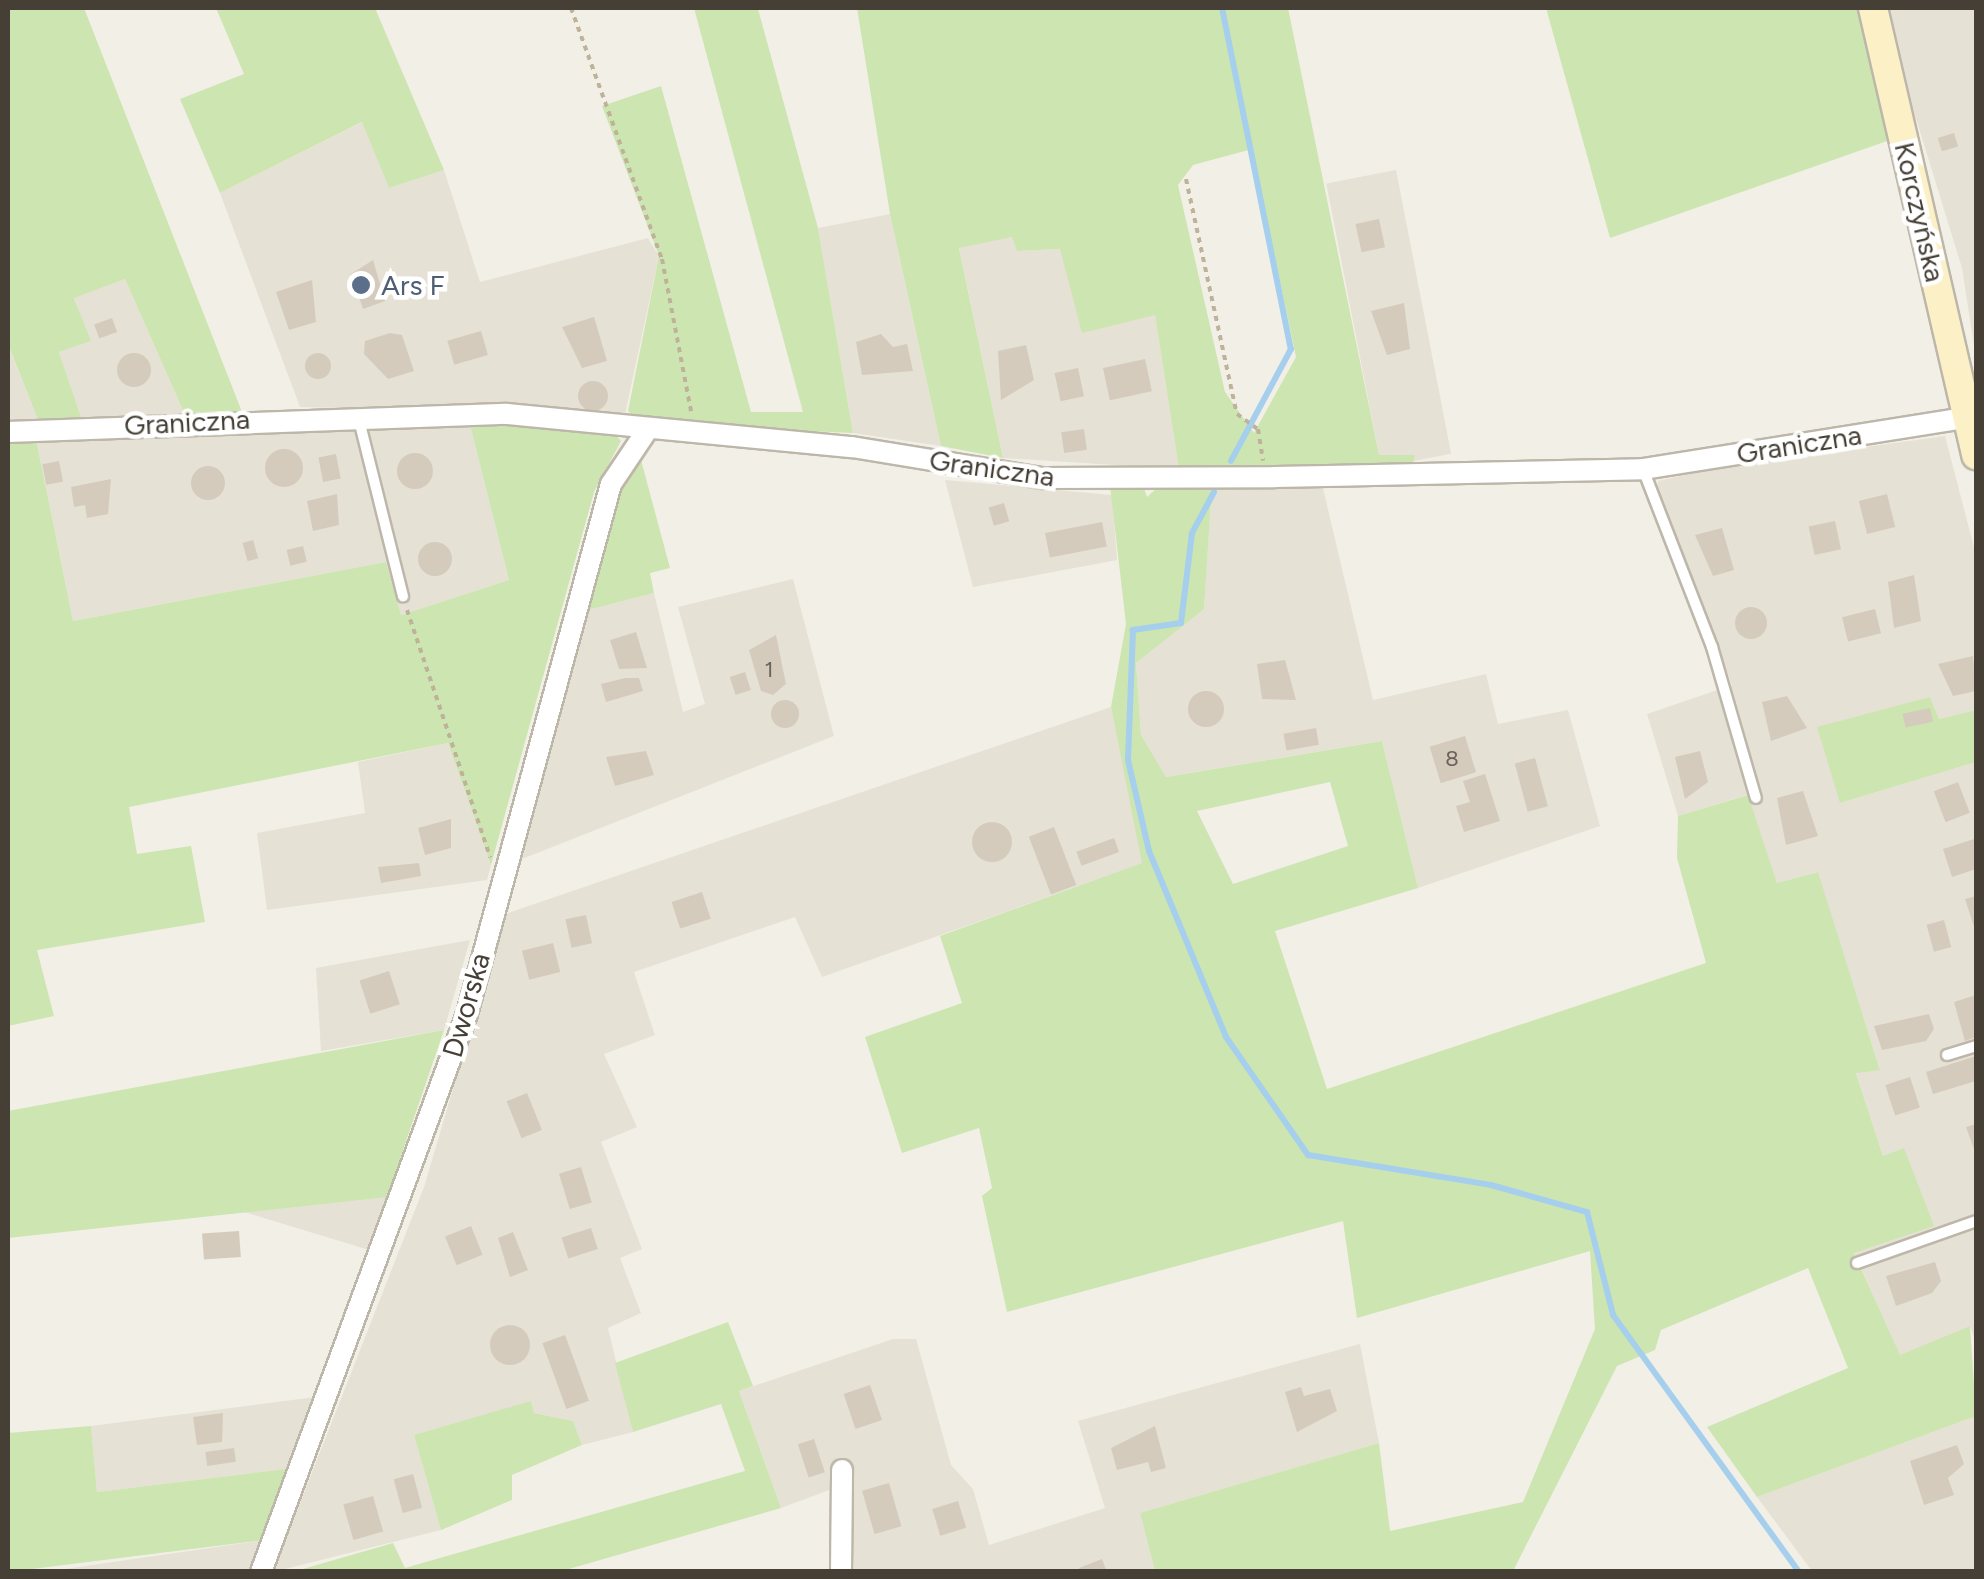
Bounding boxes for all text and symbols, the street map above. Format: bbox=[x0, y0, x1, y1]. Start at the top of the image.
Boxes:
street label: Korczyńska bbox=[1888, 139, 1952, 285]
place label: Ars F bbox=[381, 268, 445, 302]
marker: Ars F bbox=[350, 274, 372, 296]
street label: Graniczna bbox=[123, 402, 251, 442]
street label: Graniczna bbox=[1734, 418, 1864, 470]
street label: Graniczna bbox=[927, 443, 1057, 493]
house number: 1 bbox=[764, 657, 774, 683]
house number: 8 bbox=[1445, 746, 1459, 772]
street label: Dworska bbox=[435, 949, 497, 1061]

